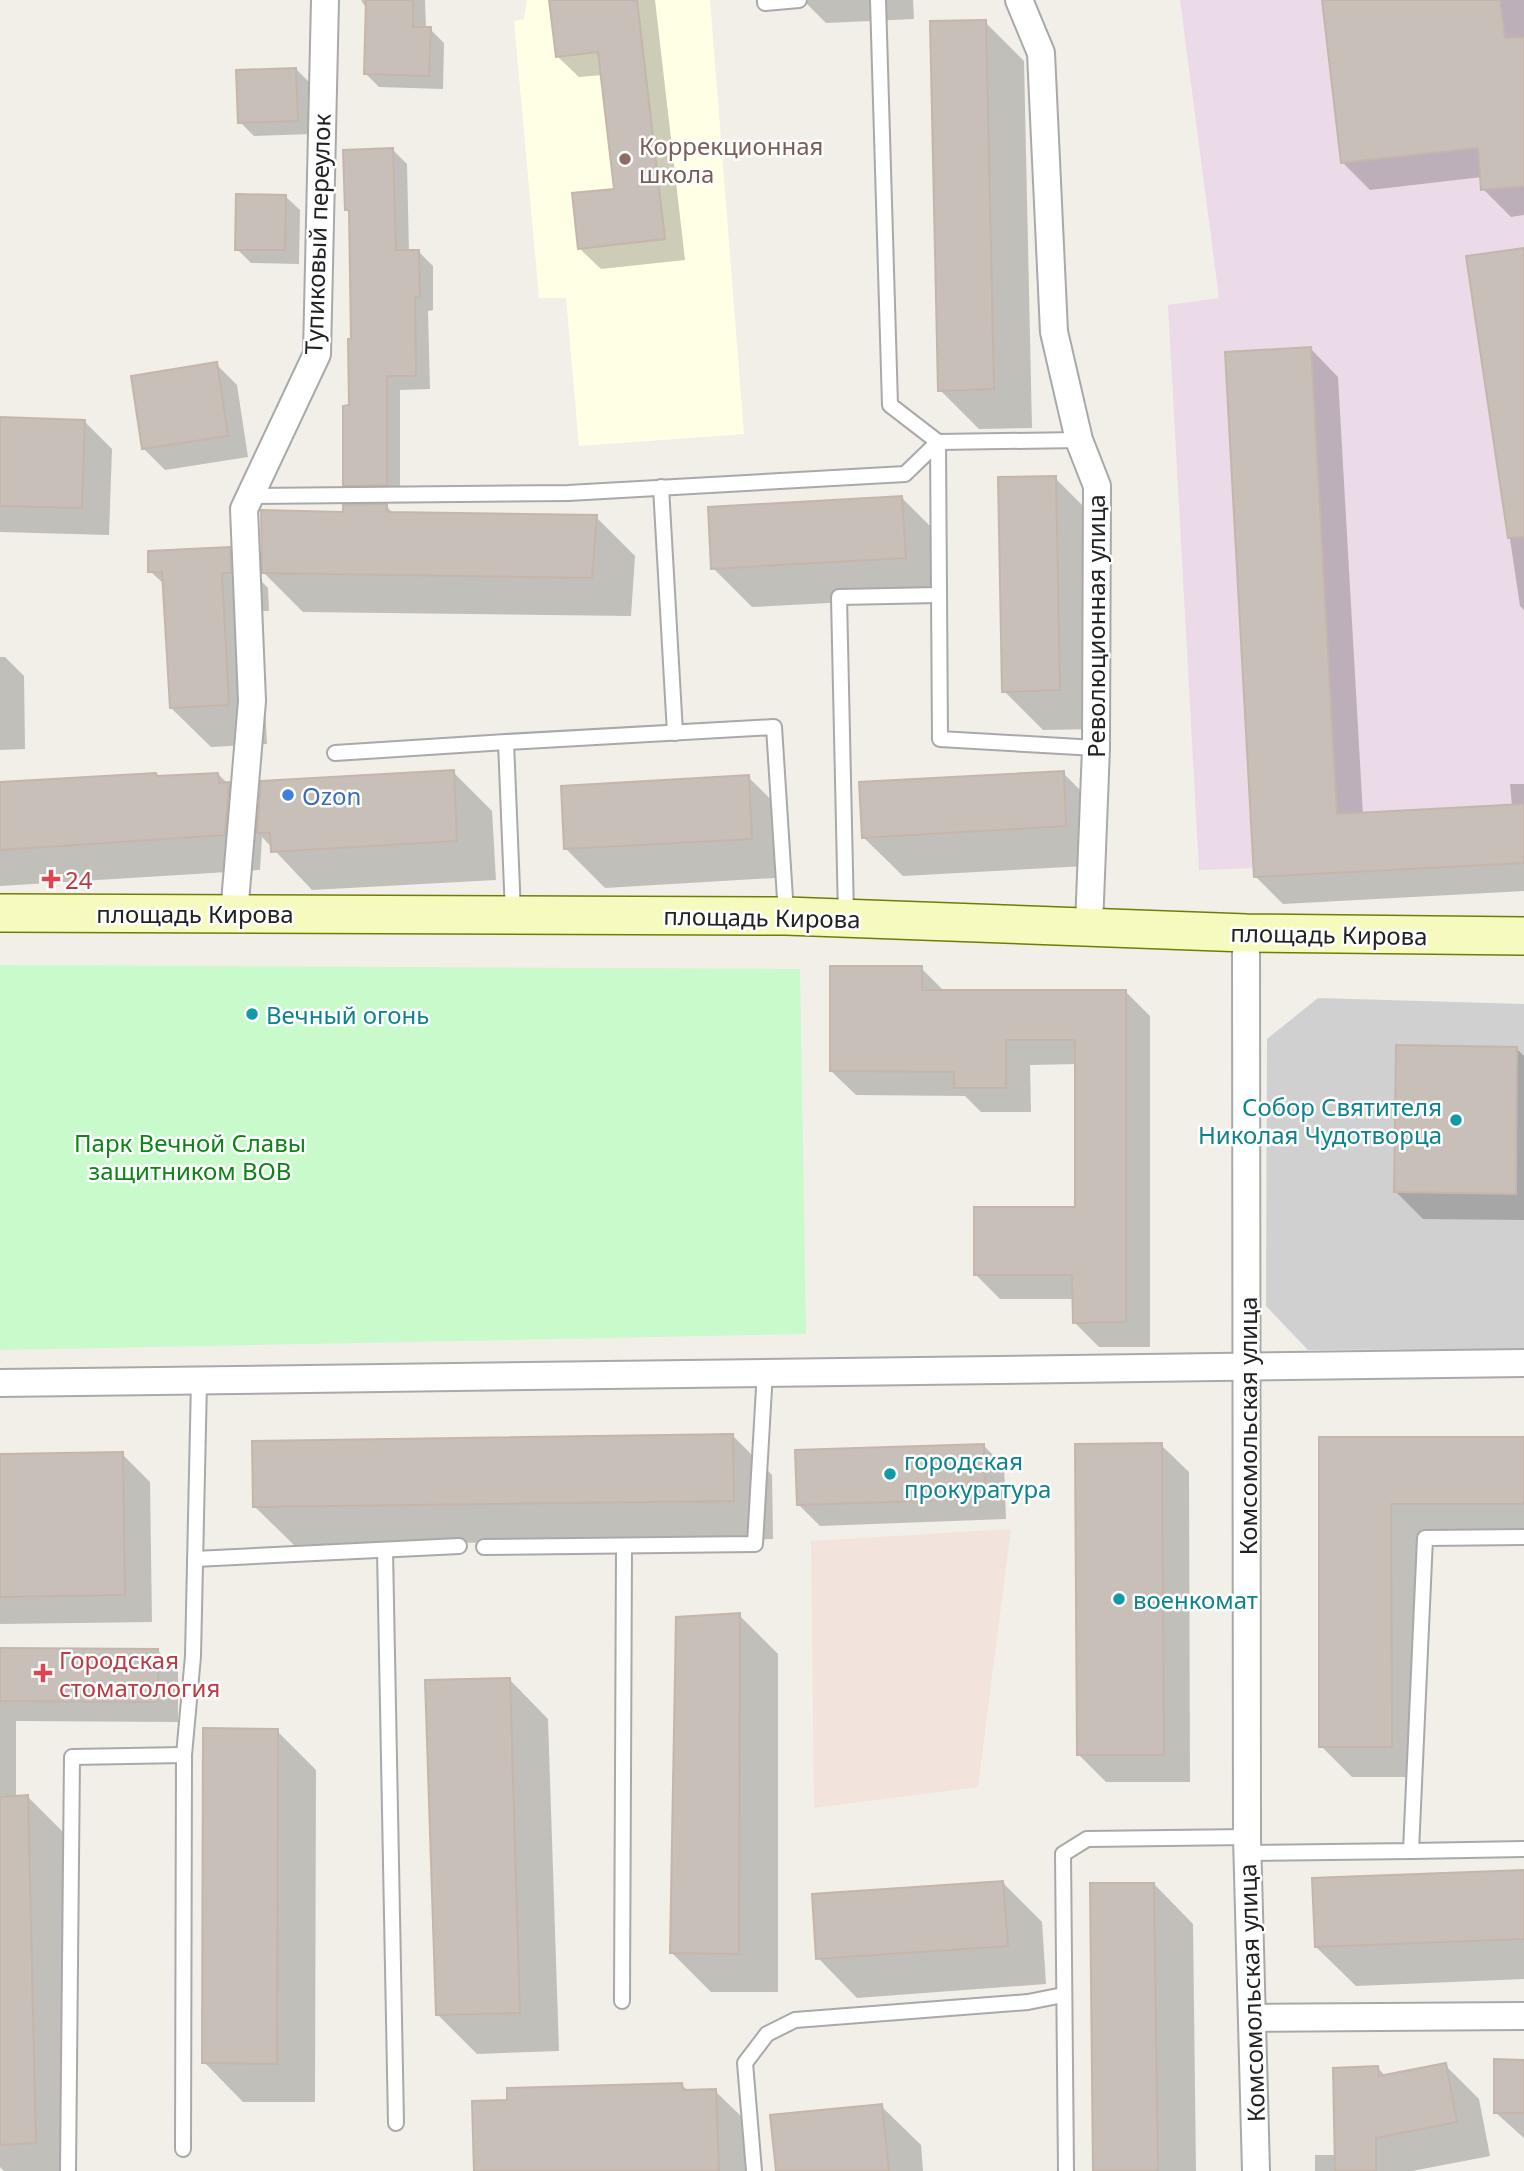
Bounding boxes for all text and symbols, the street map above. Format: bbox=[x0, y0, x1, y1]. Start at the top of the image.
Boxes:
street label: Тупиковый переулок bbox=[296, 113, 338, 355]
place label: Коррекционная школа bbox=[639, 129, 823, 190]
marker: Коррекционная школа bbox=[617, 151, 633, 167]
street label: Революционная улица bbox=[1079, 494, 1112, 758]
place label: Ozon bbox=[302, 779, 361, 812]
marker: Ozon bbox=[280, 787, 296, 803]
place label: 24 bbox=[65, 863, 93, 896]
marker: 24 bbox=[43, 871, 59, 887]
street label: площадь Кирова bbox=[96, 897, 294, 930]
street label: площадь Кирова bbox=[663, 899, 861, 935]
street label: площадь Кирова bbox=[1230, 916, 1428, 952]
place label: Вечный огонь bbox=[266, 998, 429, 1031]
marker: Вечный огонь bbox=[244, 1006, 260, 1022]
place label: Собор Святителя Николая Чудотворца bbox=[1198, 1090, 1442, 1151]
marker: Собор Святителя Николая Чудотворца bbox=[1448, 1112, 1464, 1128]
park label: Парк Вечной Славы защитником ВОВ bbox=[74, 1126, 306, 1187]
street label: Комсомольская улица bbox=[1231, 1297, 1264, 1555]
place label: городская прокуратура bbox=[904, 1444, 1051, 1505]
marker: городская прокуратура bbox=[882, 1466, 898, 1482]
place label: военкомат bbox=[1133, 1583, 1258, 1616]
marker: военкомат bbox=[1111, 1591, 1127, 1607]
place label: Городская стоматология bbox=[59, 1643, 220, 1704]
marker: Городская стоматология bbox=[33, 1663, 53, 1683]
street label: Комсомольская улица bbox=[1230, 1863, 1272, 2123]

